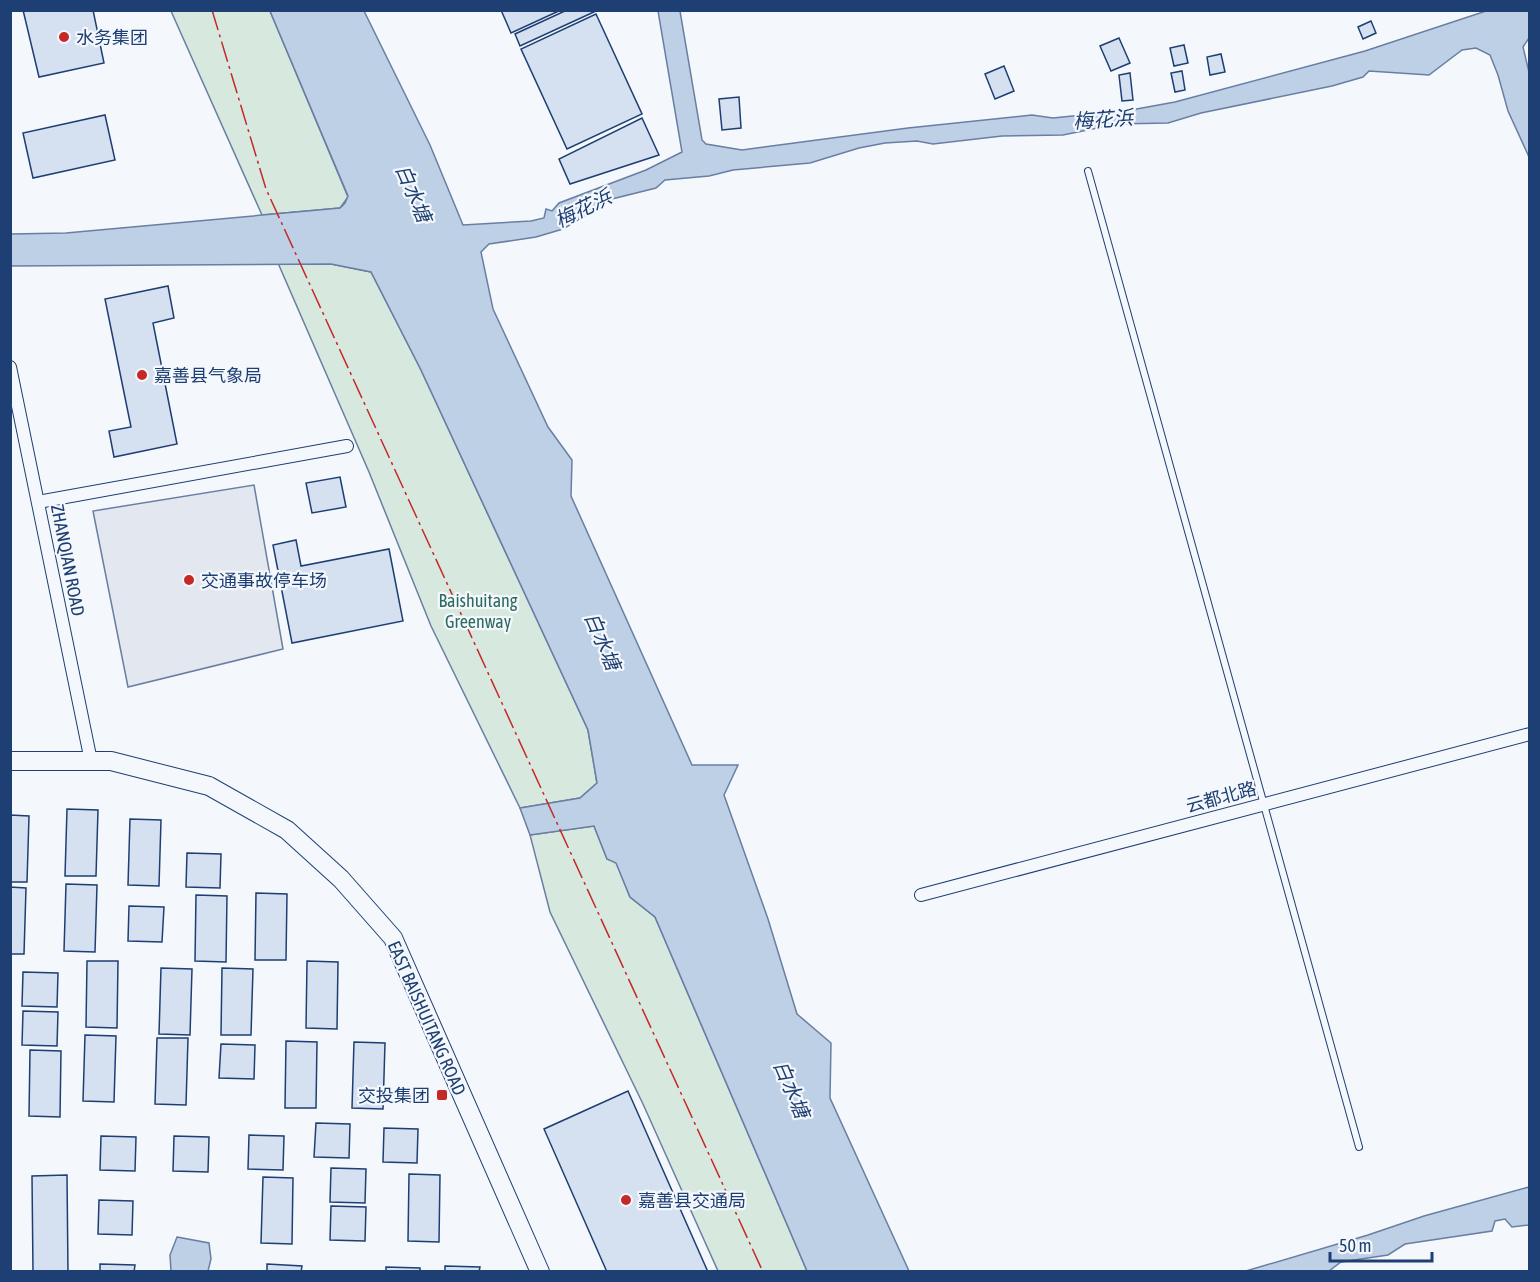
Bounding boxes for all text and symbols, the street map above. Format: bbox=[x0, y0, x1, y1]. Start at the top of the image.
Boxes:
place label: 水务集团 bbox=[76, 27, 148, 48]
marker: 水务集团 bbox=[57, 30, 71, 44]
water label: 梅花浜 bbox=[1072, 105, 1136, 133]
water label: 白水塘 bbox=[392, 161, 437, 228]
water label: 梅花浜 bbox=[551, 184, 617, 231]
place label: 嘉善县气象局 bbox=[154, 365, 262, 386]
marker: 嘉善县气象局 bbox=[135, 368, 149, 382]
street label: ZHANQIAN ROAD bbox=[47, 502, 89, 618]
place label: 交通事故停车场 bbox=[201, 570, 327, 591]
marker: 交通事故停车场 bbox=[182, 573, 196, 587]
park label: Baishuitang Greenway bbox=[439, 590, 518, 632]
water label: 白水塘 bbox=[581, 609, 626, 676]
street label: 云都北路 bbox=[1184, 778, 1258, 816]
street label: EAST BAISHUITANG ROAD bbox=[384, 938, 470, 1098]
water label: 白水塘 bbox=[770, 1057, 815, 1124]
place label: 交投集团 bbox=[358, 1085, 430, 1106]
marker: 交投集团 bbox=[435, 1088, 449, 1102]
place label: 嘉善县交通局 bbox=[638, 1190, 746, 1211]
marker: 嘉善县交通局 bbox=[619, 1193, 633, 1207]
scale bar bbox=[1330, 1225, 1432, 1263]
text: 50 m bbox=[1339, 1235, 1371, 1256]

